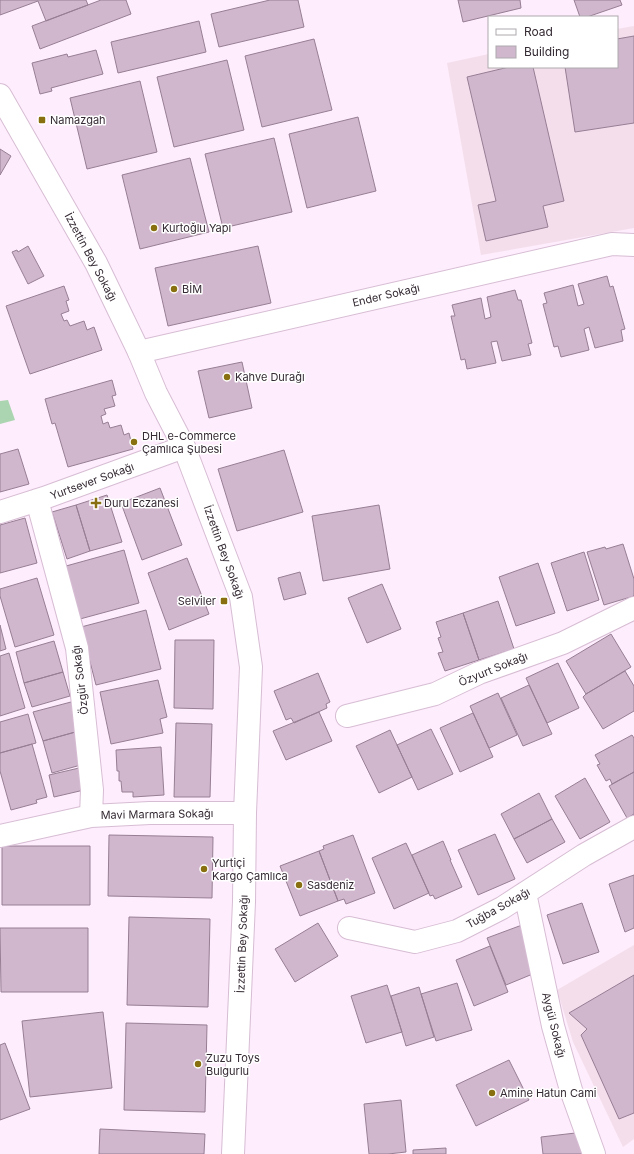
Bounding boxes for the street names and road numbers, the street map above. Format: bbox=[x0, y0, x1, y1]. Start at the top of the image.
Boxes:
street label: İzzettin Bey Sokağı bbox=[62, 210, 120, 304]
street label: Ender Sokağı bbox=[351, 280, 421, 310]
street label: Yurtsever Sokağı bbox=[48, 459, 136, 503]
street label: İzzettin Bey Sokağı bbox=[201, 503, 247, 601]
street label: Özgür Sokağı bbox=[69, 644, 91, 716]
street label: Özyurt Sokağı bbox=[456, 649, 530, 689]
street label: Mavi Marmara Sokağı bbox=[100, 806, 214, 822]
street label: Tuğba Sokağı bbox=[464, 885, 532, 931]
street label: İzzettin Bey Sokağı bbox=[233, 895, 251, 993]
street label: Aygül Sokağı bbox=[539, 991, 569, 1059]

